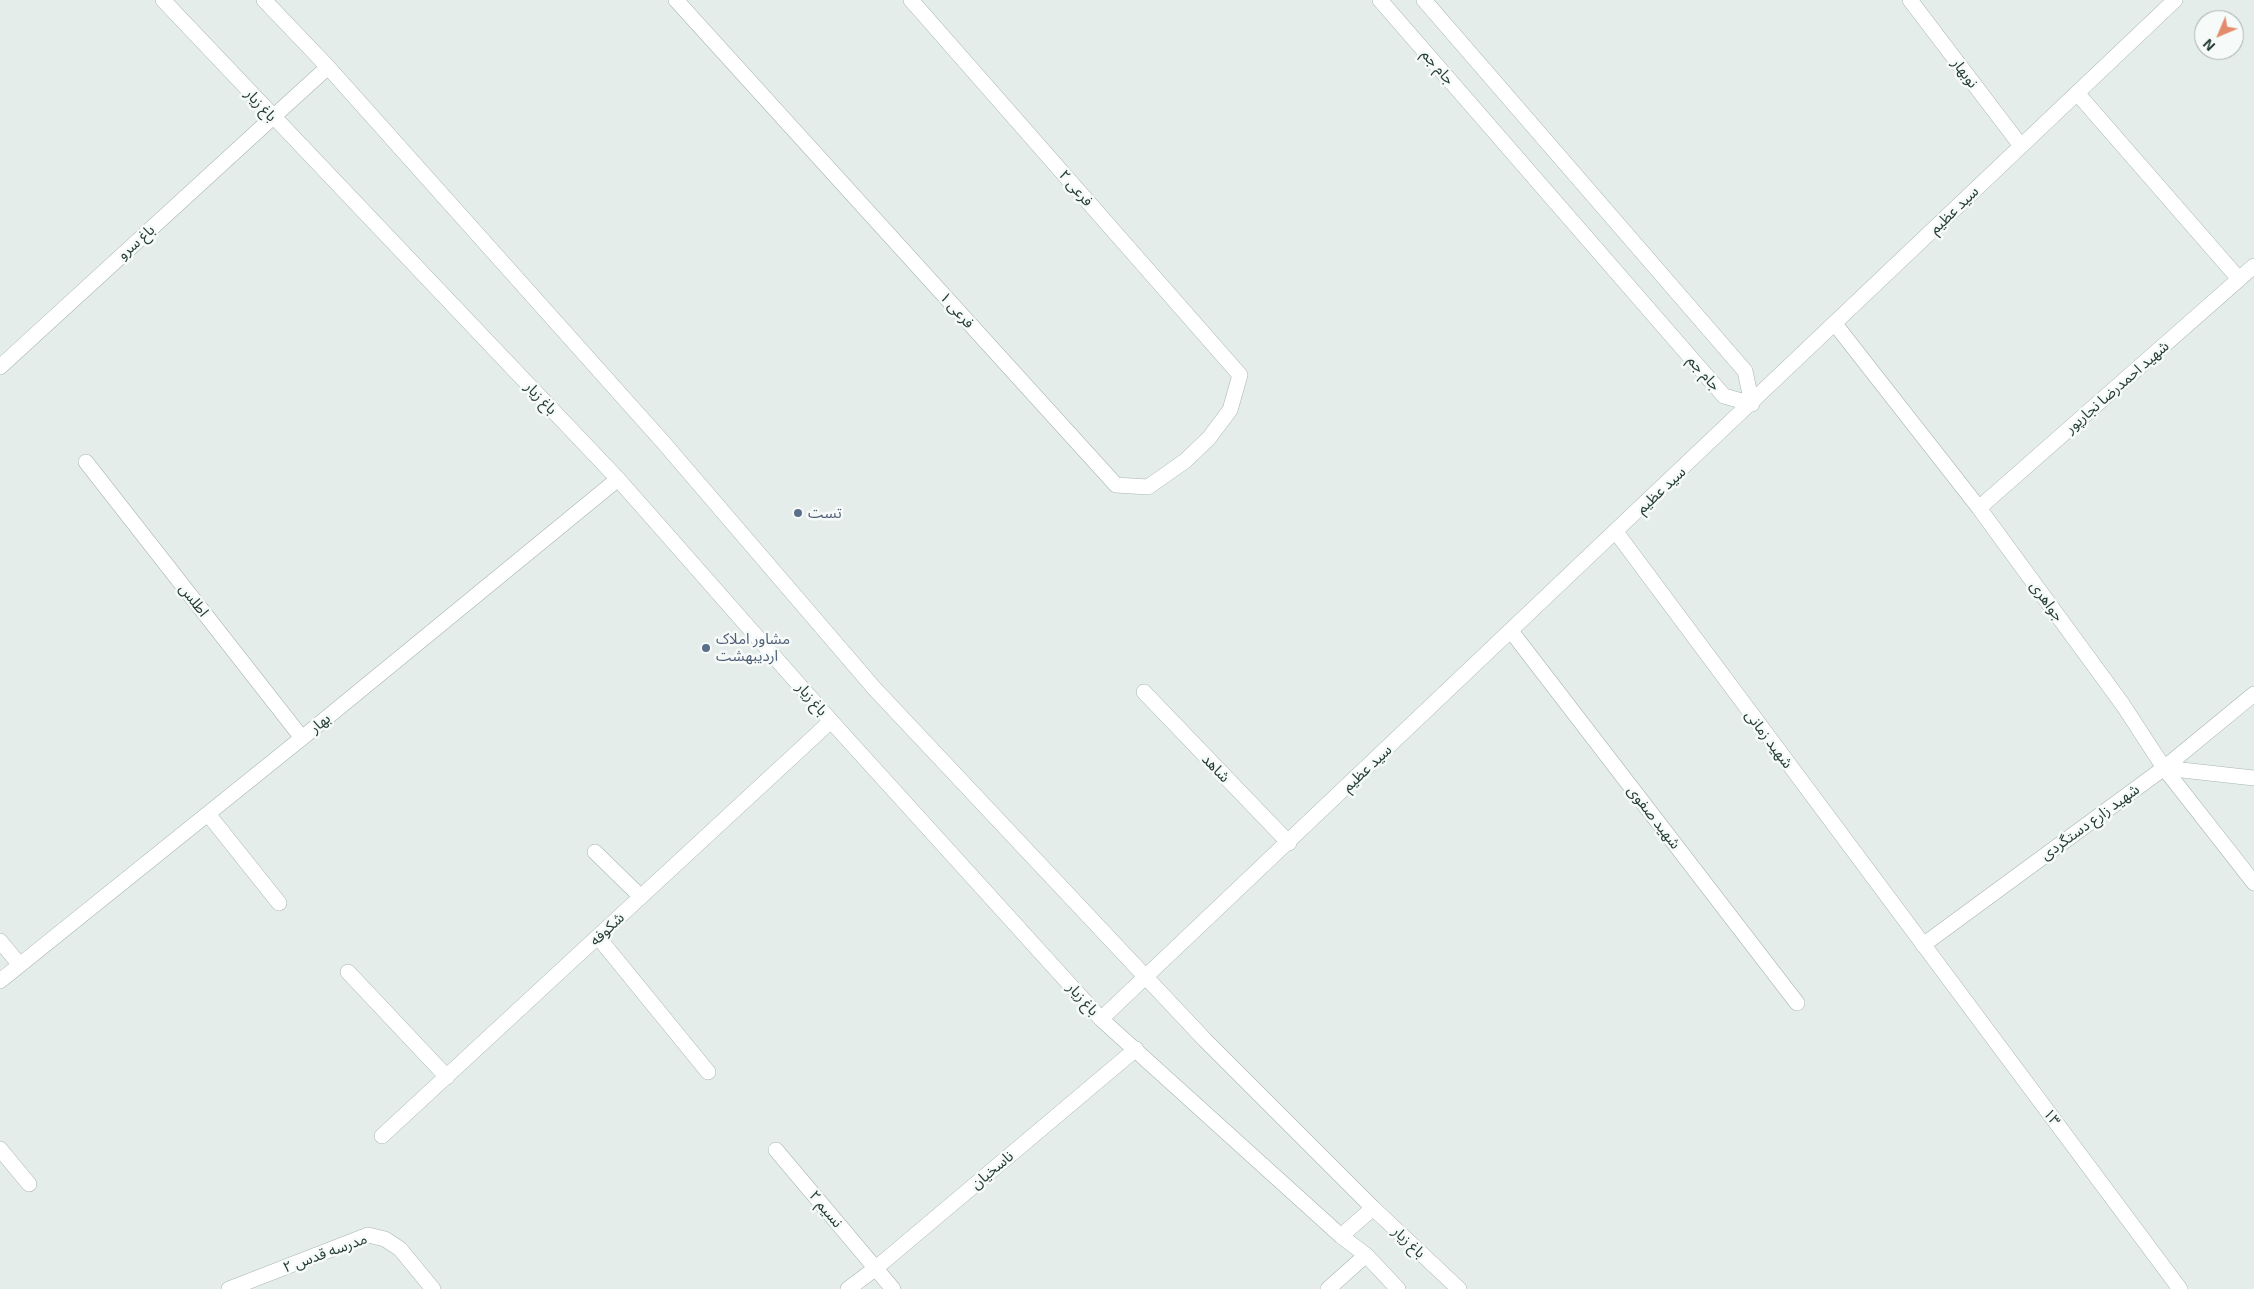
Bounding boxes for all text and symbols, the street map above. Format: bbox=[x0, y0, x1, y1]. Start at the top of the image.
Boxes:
north arrow bbox=[2194, 10, 2244, 60]
text: N bbox=[2199, 36, 2218, 55]
street label: جام جم bbox=[1418, 46, 1458, 88]
street label: نوبهار bbox=[1948, 55, 1982, 91]
street label: باغ زیار bbox=[241, 85, 281, 125]
street label: فرعی ۲ bbox=[1055, 166, 1097, 210]
street label: سید عظیم bbox=[1926, 182, 1982, 238]
street label: باغ سرو bbox=[114, 221, 158, 263]
street label: فرعی ۱ bbox=[936, 288, 978, 332]
street label: شهید احمدرضا نجارپور bbox=[2061, 337, 2173, 437]
street label: جام جم bbox=[1684, 352, 1724, 394]
street label: باغ زیار bbox=[521, 378, 561, 418]
street label: سید عظیم bbox=[1633, 463, 1689, 517]
place label: تست bbox=[808, 504, 842, 522]
marker: تست bbox=[792, 507, 804, 519]
street label: جواهری bbox=[2026, 577, 2068, 625]
street label: اطلس bbox=[175, 580, 213, 620]
place label: مشاور املاک اردیبهشت bbox=[716, 630, 790, 665]
marker: مشاور املاک اردیبهشت bbox=[700, 642, 712, 654]
street label: باغ زیار bbox=[792, 678, 832, 720]
street label: شهید زمانی bbox=[1741, 706, 1797, 772]
street label: بهار bbox=[306, 709, 334, 737]
street label: سید عظیم bbox=[1339, 741, 1395, 795]
street label: شاهد bbox=[1198, 750, 1234, 786]
street label: شهید زارع دستگردی bbox=[2037, 780, 2143, 864]
street label: شهید صفوی bbox=[1624, 782, 1684, 852]
street label: شکوفه bbox=[586, 909, 628, 949]
street label: باغ زیار bbox=[1063, 979, 1103, 1019]
street label: ۱۳ bbox=[2040, 1105, 2064, 1129]
street label: ناسخیان bbox=[967, 1147, 1017, 1193]
street label: نسیم ۲ bbox=[805, 1187, 847, 1231]
street label: باغ زیار bbox=[1389, 1222, 1429, 1262]
street label: مدرسه قدس ۲ bbox=[281, 1229, 369, 1277]

